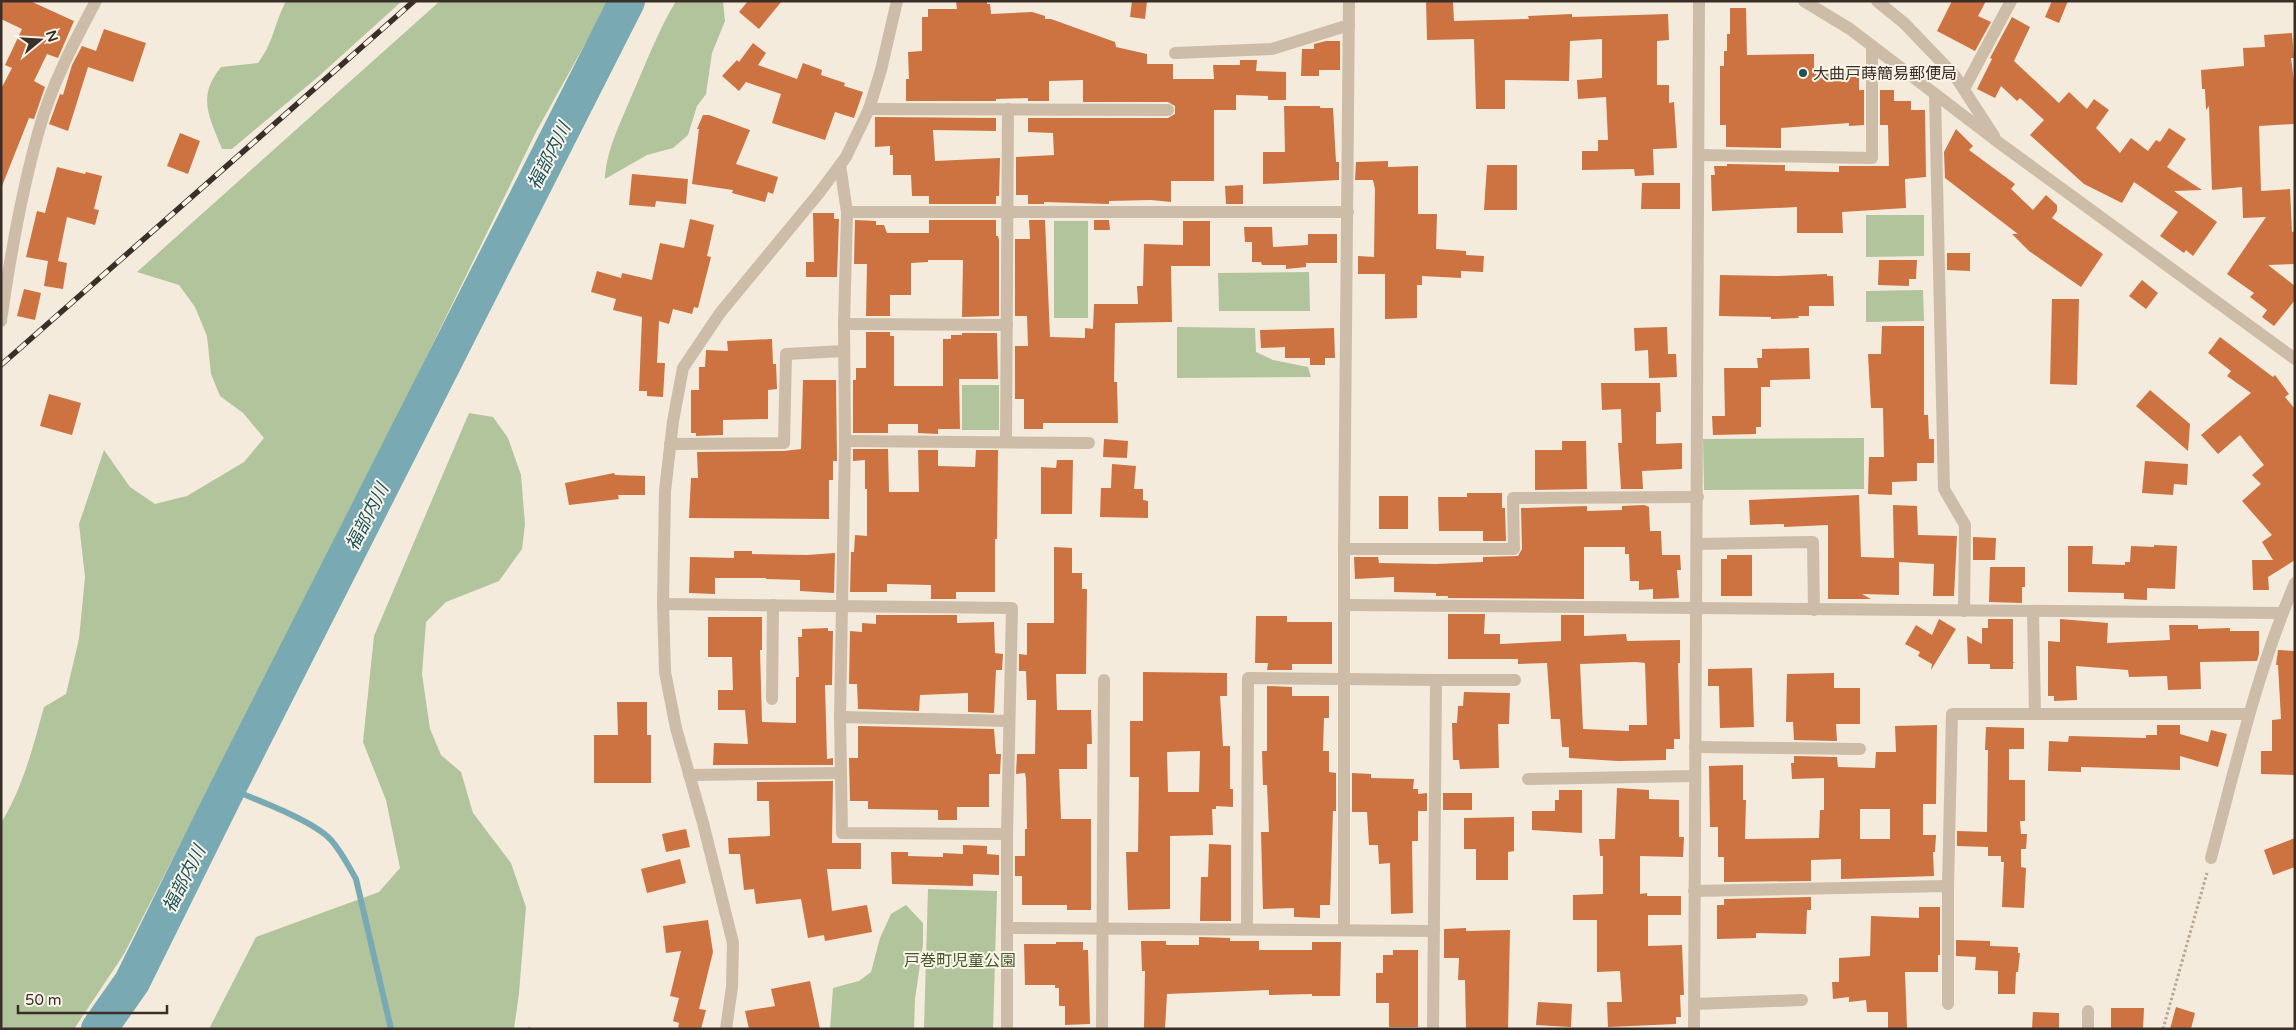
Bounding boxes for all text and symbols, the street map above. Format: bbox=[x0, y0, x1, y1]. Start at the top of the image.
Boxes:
north arrow bbox=[15, 15, 65, 65]
text: N bbox=[42, 28, 62, 44]
place label: 大曲戸蒔簡易郵便局 bbox=[1813, 64, 1957, 84]
marker: 大曲戸蒔簡易郵便局 bbox=[1797, 67, 1809, 79]
water label: 福部内川 bbox=[523, 117, 576, 193]
water label: 福部内川 bbox=[341, 478, 394, 554]
water label: 福部内川 bbox=[158, 840, 211, 916]
park label: 戸巻町児童公園 bbox=[904, 951, 1016, 971]
scale bar bbox=[18, 982, 166, 1014]
text: 50 m bbox=[25, 991, 62, 1009]

